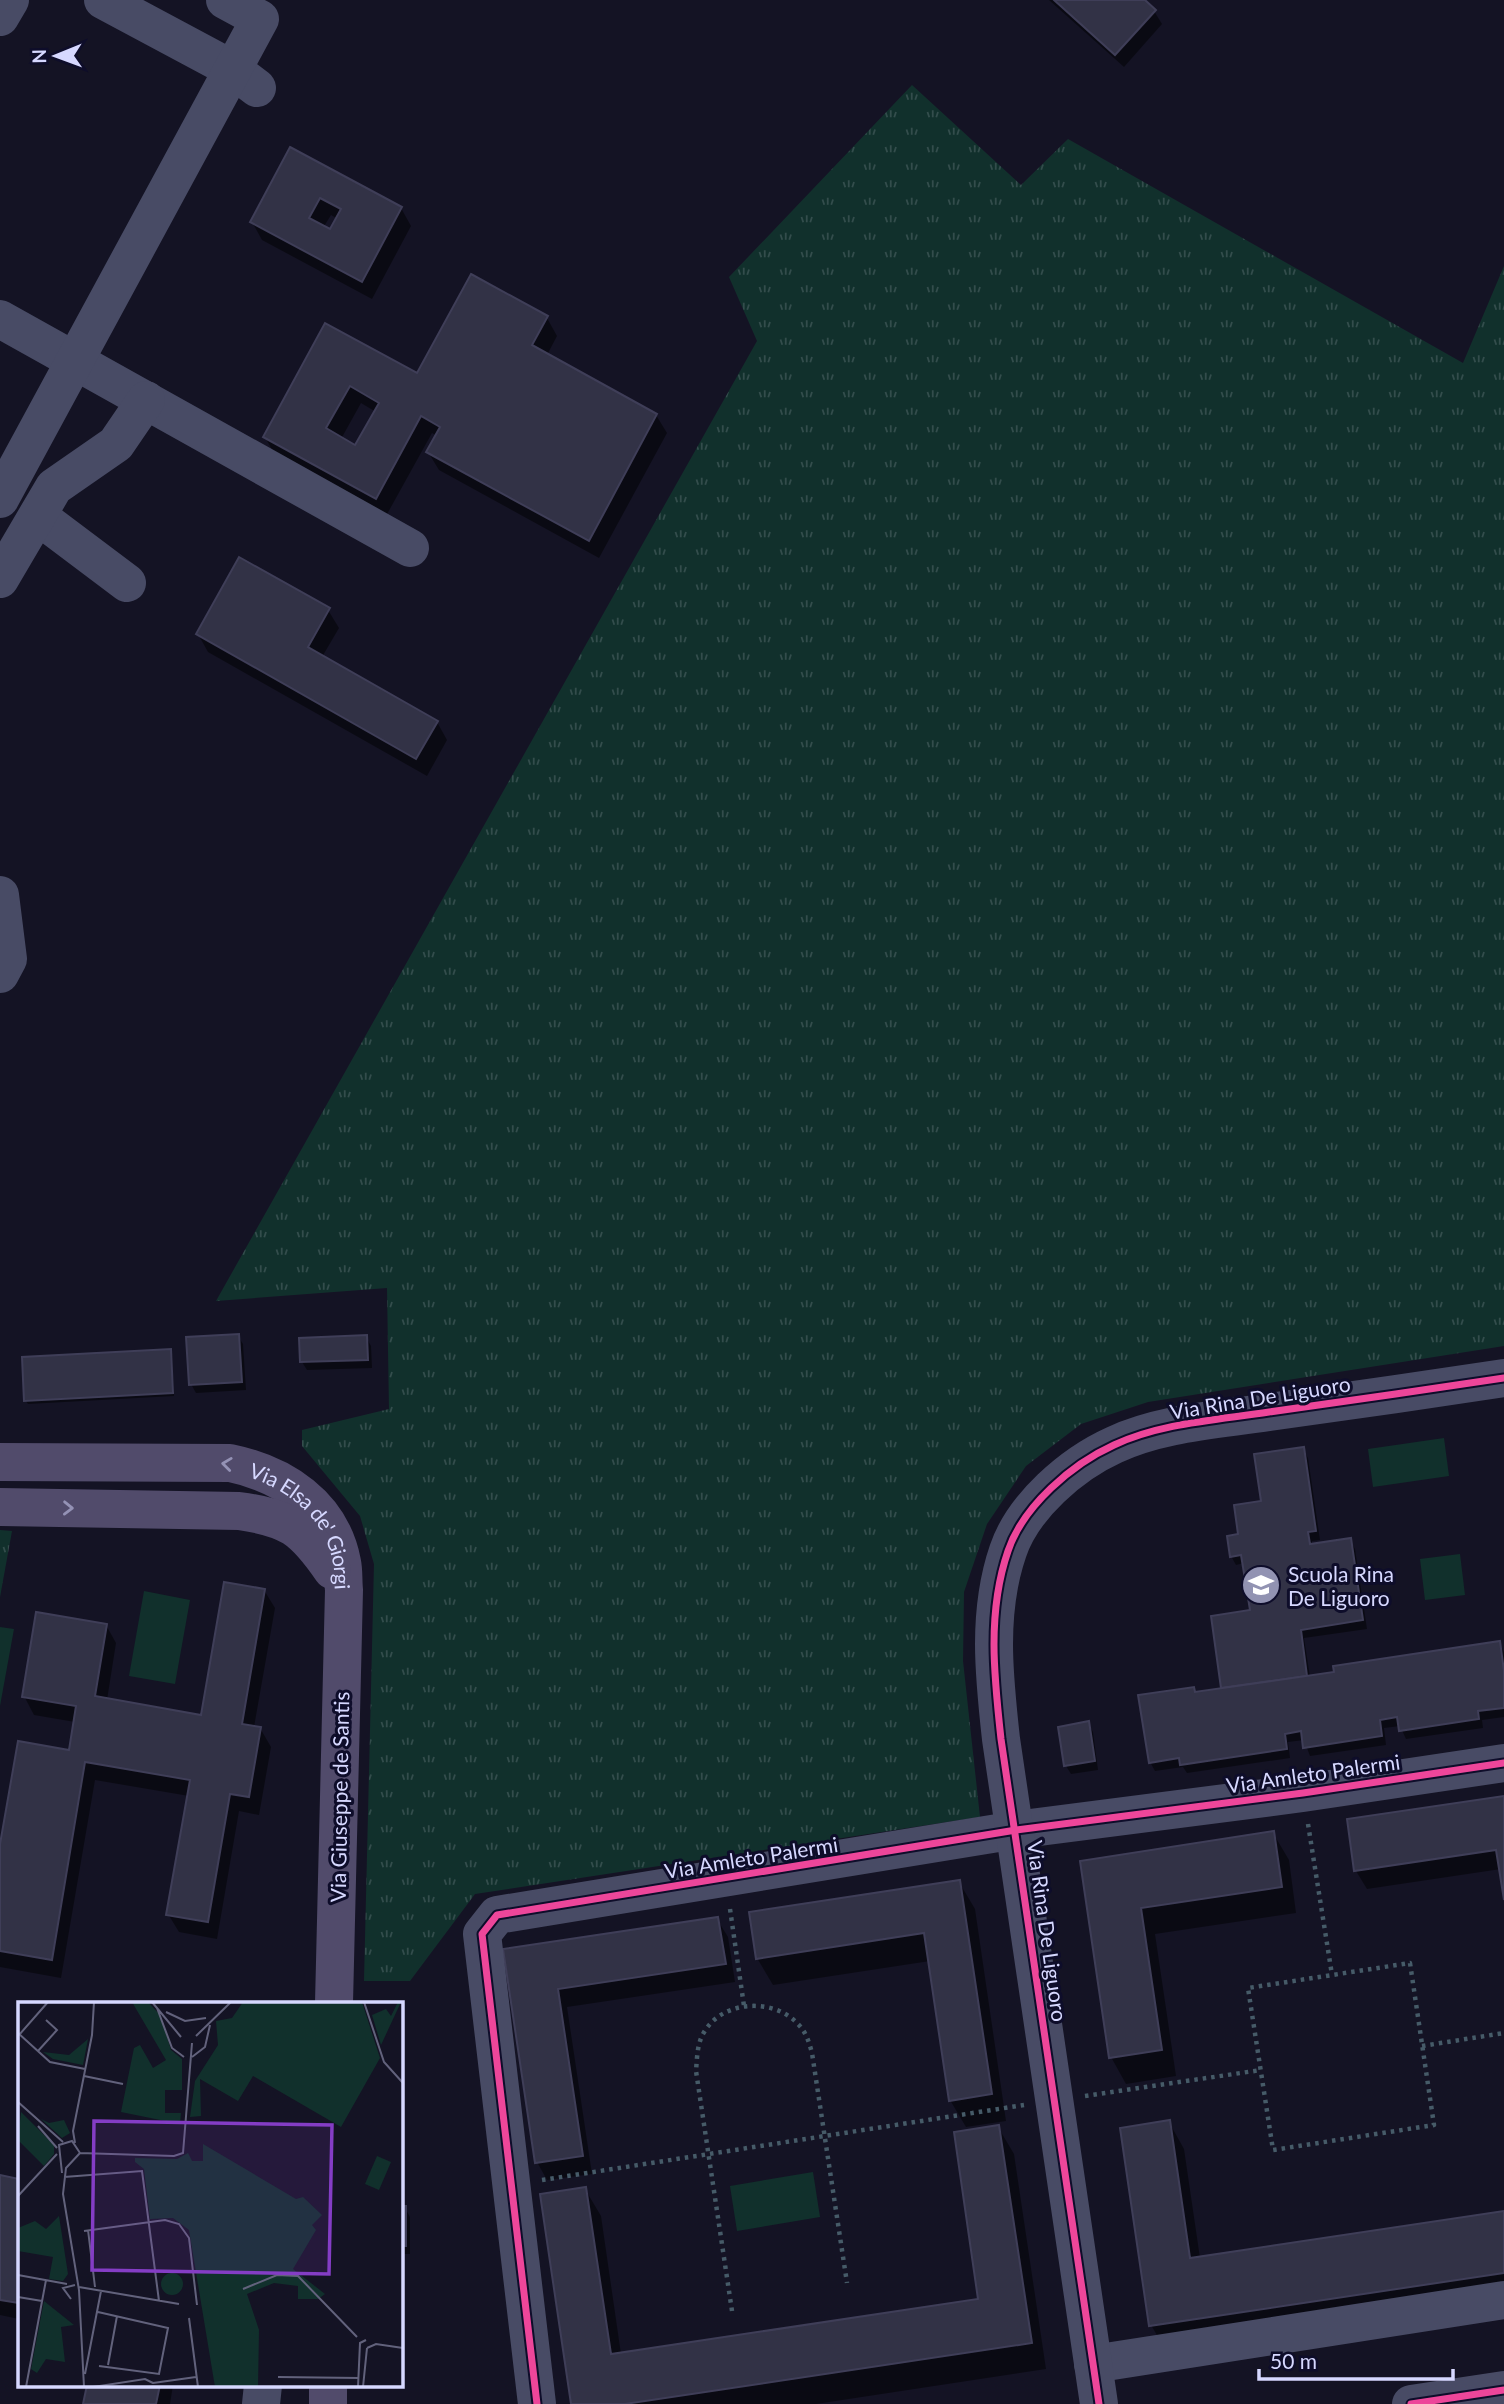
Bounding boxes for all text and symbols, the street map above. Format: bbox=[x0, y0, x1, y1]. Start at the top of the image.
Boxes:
north arrow bbox=[21, 21, 91, 91]
text: N bbox=[27, 49, 50, 64]
street label: Via Rina De Liguoro bbox=[1168, 1370, 1352, 1424]
one-way arrow bbox=[221, 1456, 233, 1471]
street label: Via Elsa de' Giorgi bbox=[247, 1457, 356, 1590]
one-way arrow bbox=[63, 1500, 74, 1516]
place label: Scuola Rina De Liguoro bbox=[1288, 1561, 1394, 1610]
school or university icon: Scuola Rina De Liguoro bbox=[1240, 1564, 1282, 1606]
street label: Via Giuseppe de Santis bbox=[325, 1691, 353, 1903]
street label: Via Amleto Palermi bbox=[1224, 1748, 1402, 1798]
street label: Via Amleto Palermi bbox=[662, 1831, 840, 1883]
street label: Via Rina De Liguoro bbox=[1023, 1839, 1073, 2023]
inset map bbox=[18, 2002, 402, 2386]
scale bar bbox=[1259, 2338, 1453, 2382]
text: 50 m bbox=[1270, 2348, 1317, 2373]

